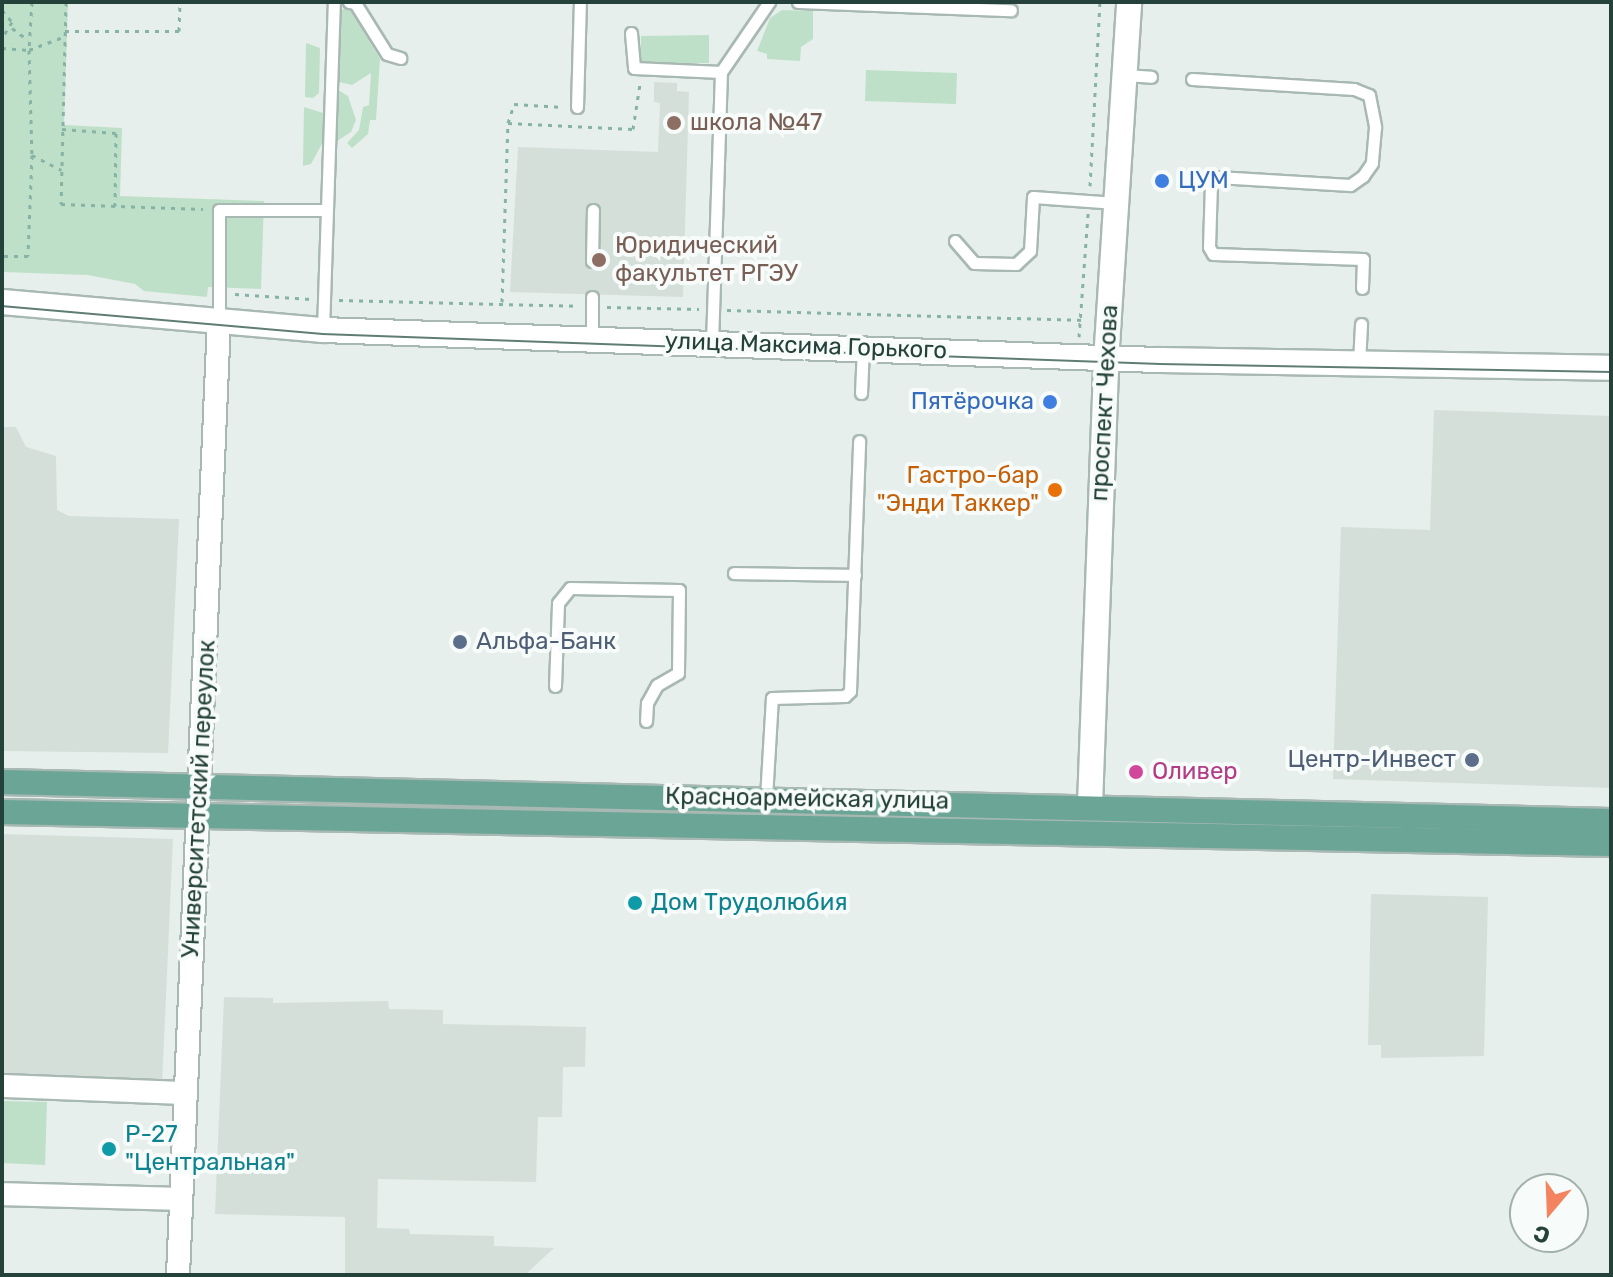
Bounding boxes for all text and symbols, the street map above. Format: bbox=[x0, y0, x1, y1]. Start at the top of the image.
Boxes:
place label: школа №47 bbox=[690, 109, 822, 137]
marker: школа №47 bbox=[665, 114, 683, 132]
place label: ЦУМ bbox=[1178, 167, 1229, 195]
marker: ЦУМ bbox=[1153, 172, 1171, 190]
place label: Юридический факультет РГЭУ bbox=[615, 232, 798, 288]
marker: Юридический факультет РГЭУ bbox=[590, 251, 608, 269]
street label: проспект Чехова bbox=[1085, 304, 1125, 502]
street label: улица Максима Горького bbox=[664, 327, 948, 365]
place label: Пятёрочка bbox=[911, 388, 1034, 416]
marker: Пятёрочка bbox=[1041, 393, 1059, 411]
place label: Гастро-бар "Энди Таккер" bbox=[877, 462, 1039, 518]
marker: Гастро-бар "Энди Таккер" bbox=[1046, 481, 1064, 499]
place label: Альфа-Банк bbox=[476, 628, 616, 656]
marker: Альфа-Банк bbox=[451, 633, 469, 651]
street label: Университетский переулок bbox=[176, 639, 222, 959]
place label: Центр-Инвест bbox=[1288, 746, 1456, 774]
marker: Центр-Инвест bbox=[1463, 751, 1481, 769]
place label: Оливер bbox=[1152, 758, 1238, 786]
marker: Оливер bbox=[1127, 763, 1145, 781]
street label: Красноармейская улица bbox=[665, 782, 949, 816]
place label: Дом Трудолюбия bbox=[651, 889, 848, 917]
marker: Дом Трудолюбия bbox=[626, 894, 644, 912]
place label: Р-27 "Центральная" bbox=[125, 1121, 295, 1177]
marker: Р-27 "Центральная" bbox=[100, 1140, 118, 1158]
north arrow bbox=[1509, 1173, 1589, 1253]
text: С bbox=[1530, 1219, 1553, 1250]

